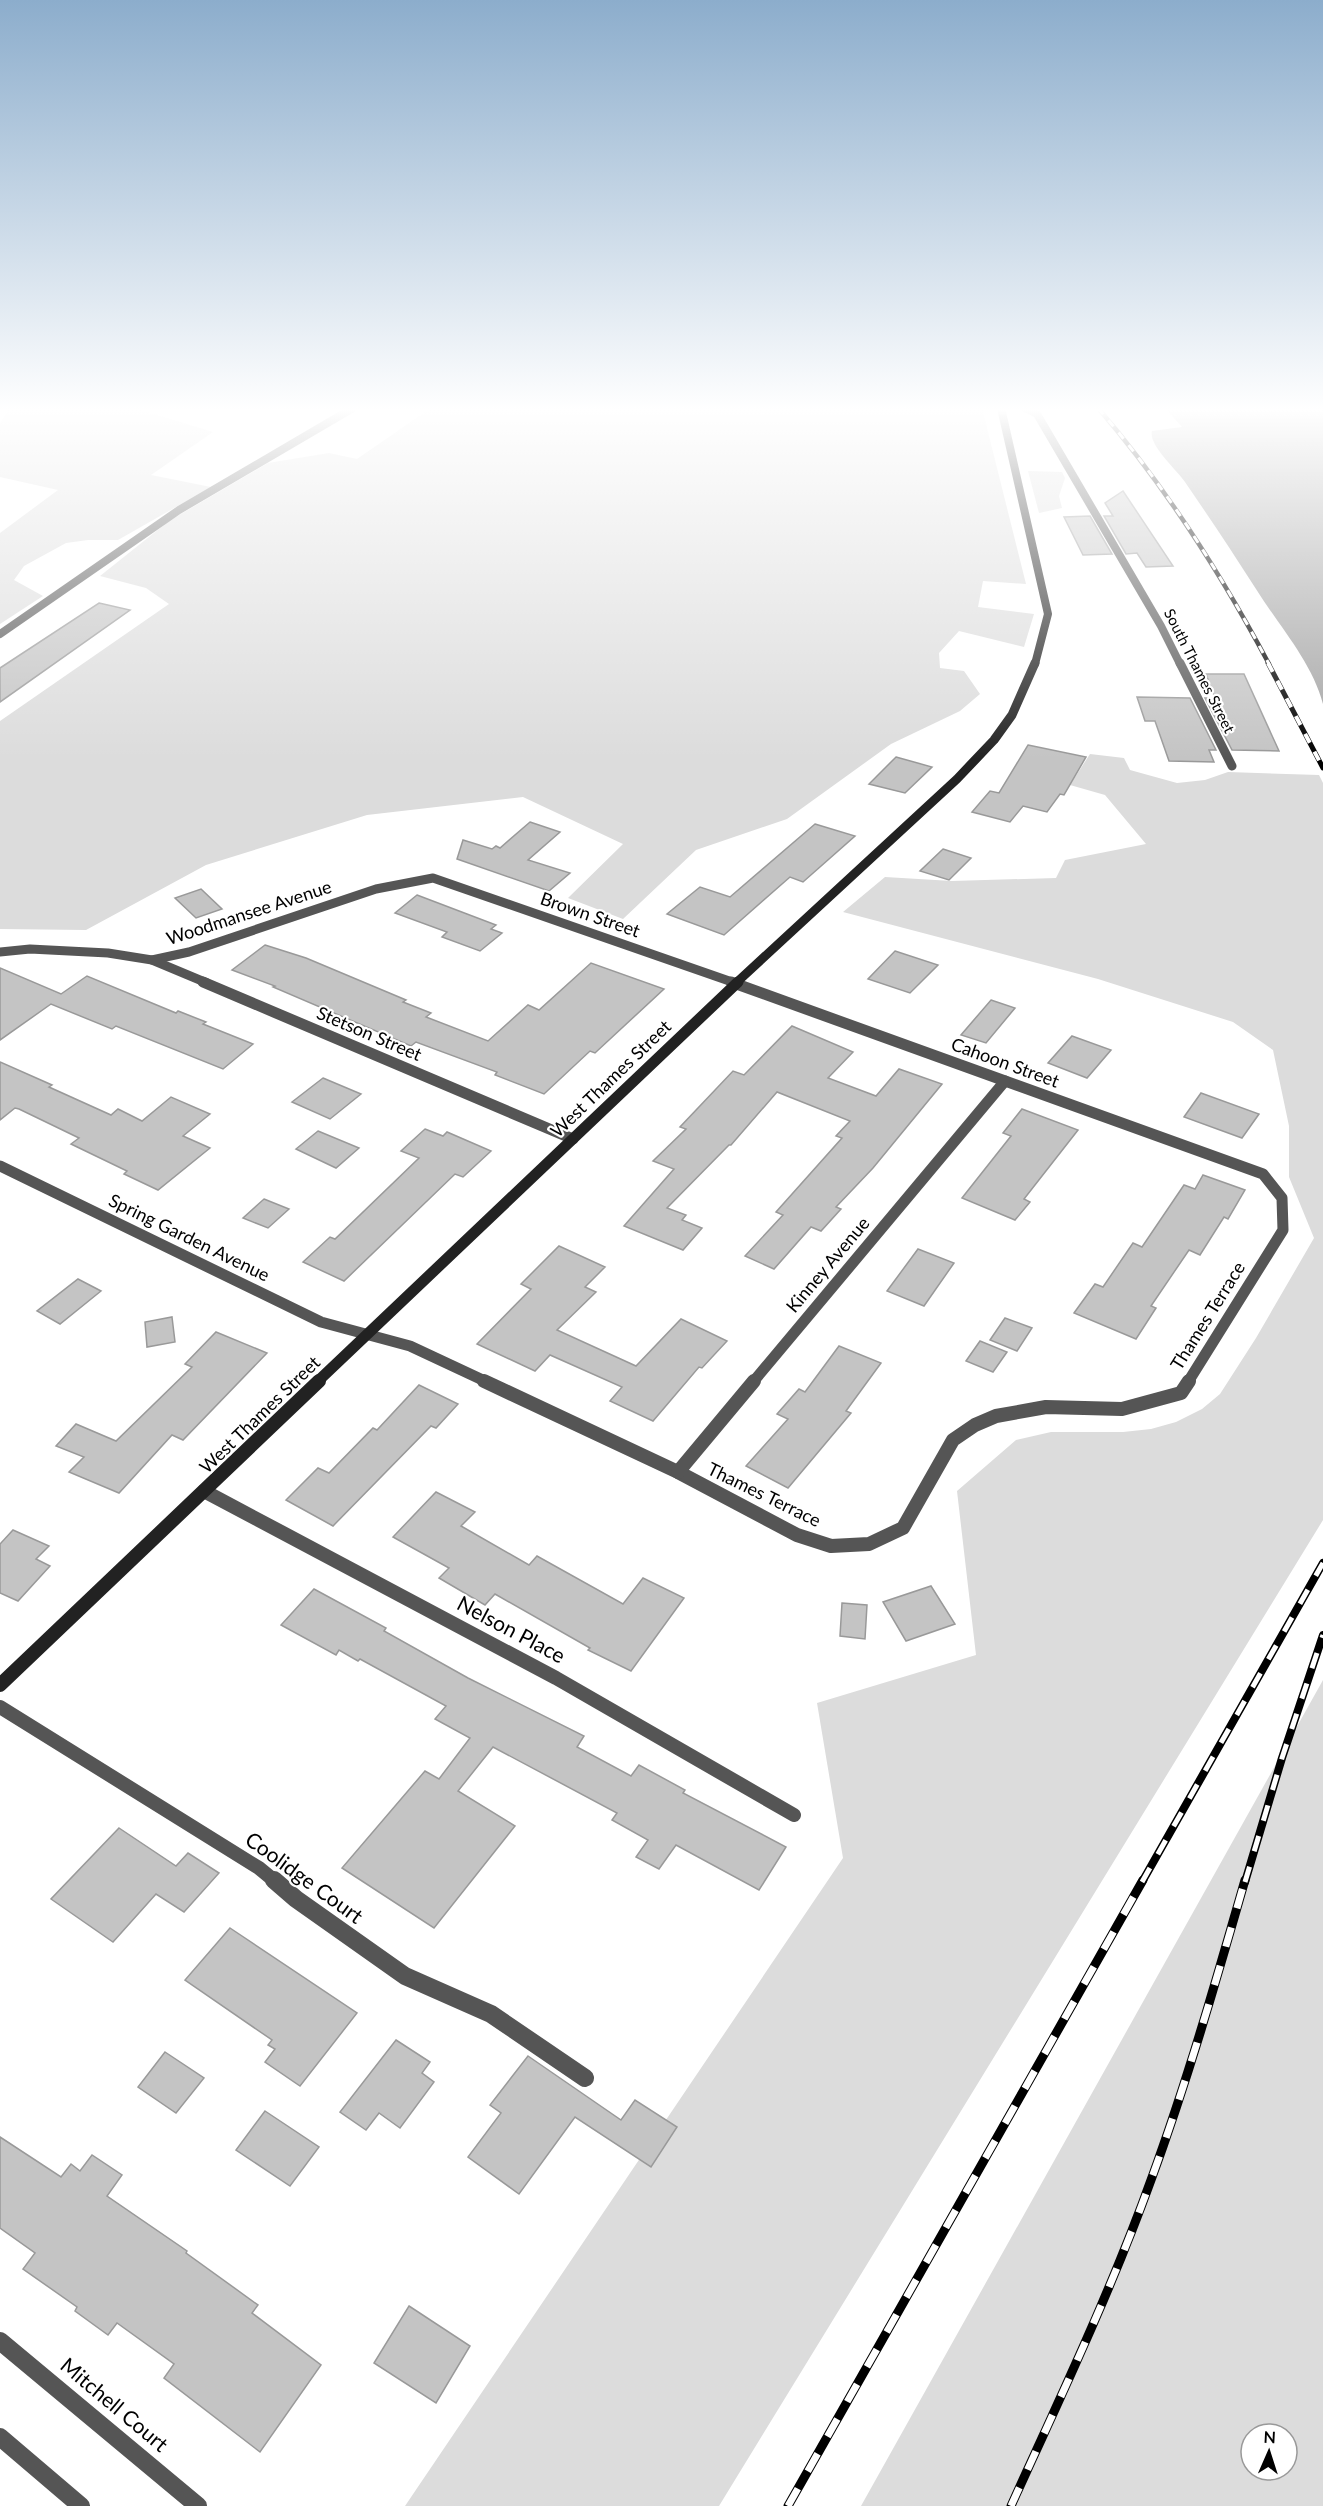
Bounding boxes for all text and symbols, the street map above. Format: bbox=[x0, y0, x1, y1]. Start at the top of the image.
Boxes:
street label: South Thames Street bbox=[1161, 606, 1239, 736]
street label: Woodmansee Avenue bbox=[163, 875, 334, 949]
street label: Brown Street bbox=[538, 887, 644, 942]
street label: Stetson Street bbox=[314, 1001, 426, 1065]
street label: West Thames Street bbox=[545, 1015, 676, 1141]
street label: Cahoon Street bbox=[948, 1032, 1063, 1092]
street label: Spring Garden Avenue bbox=[106, 1189, 273, 1286]
street label: Kinney Avenue bbox=[781, 1212, 874, 1317]
street label: Thames Terrace bbox=[1165, 1257, 1249, 1374]
street label: West Thames Street bbox=[194, 1351, 325, 1477]
street label: Thames Terrace bbox=[704, 1457, 825, 1531]
street label: Nelson Place bbox=[453, 1590, 570, 1668]
street label: Coolidge Court bbox=[241, 1826, 369, 1928]
street label: Mitchell Court bbox=[56, 2352, 174, 2456]
north arrow bbox=[1239, 2422, 1299, 2482]
text: N bbox=[1263, 2427, 1276, 2446]

